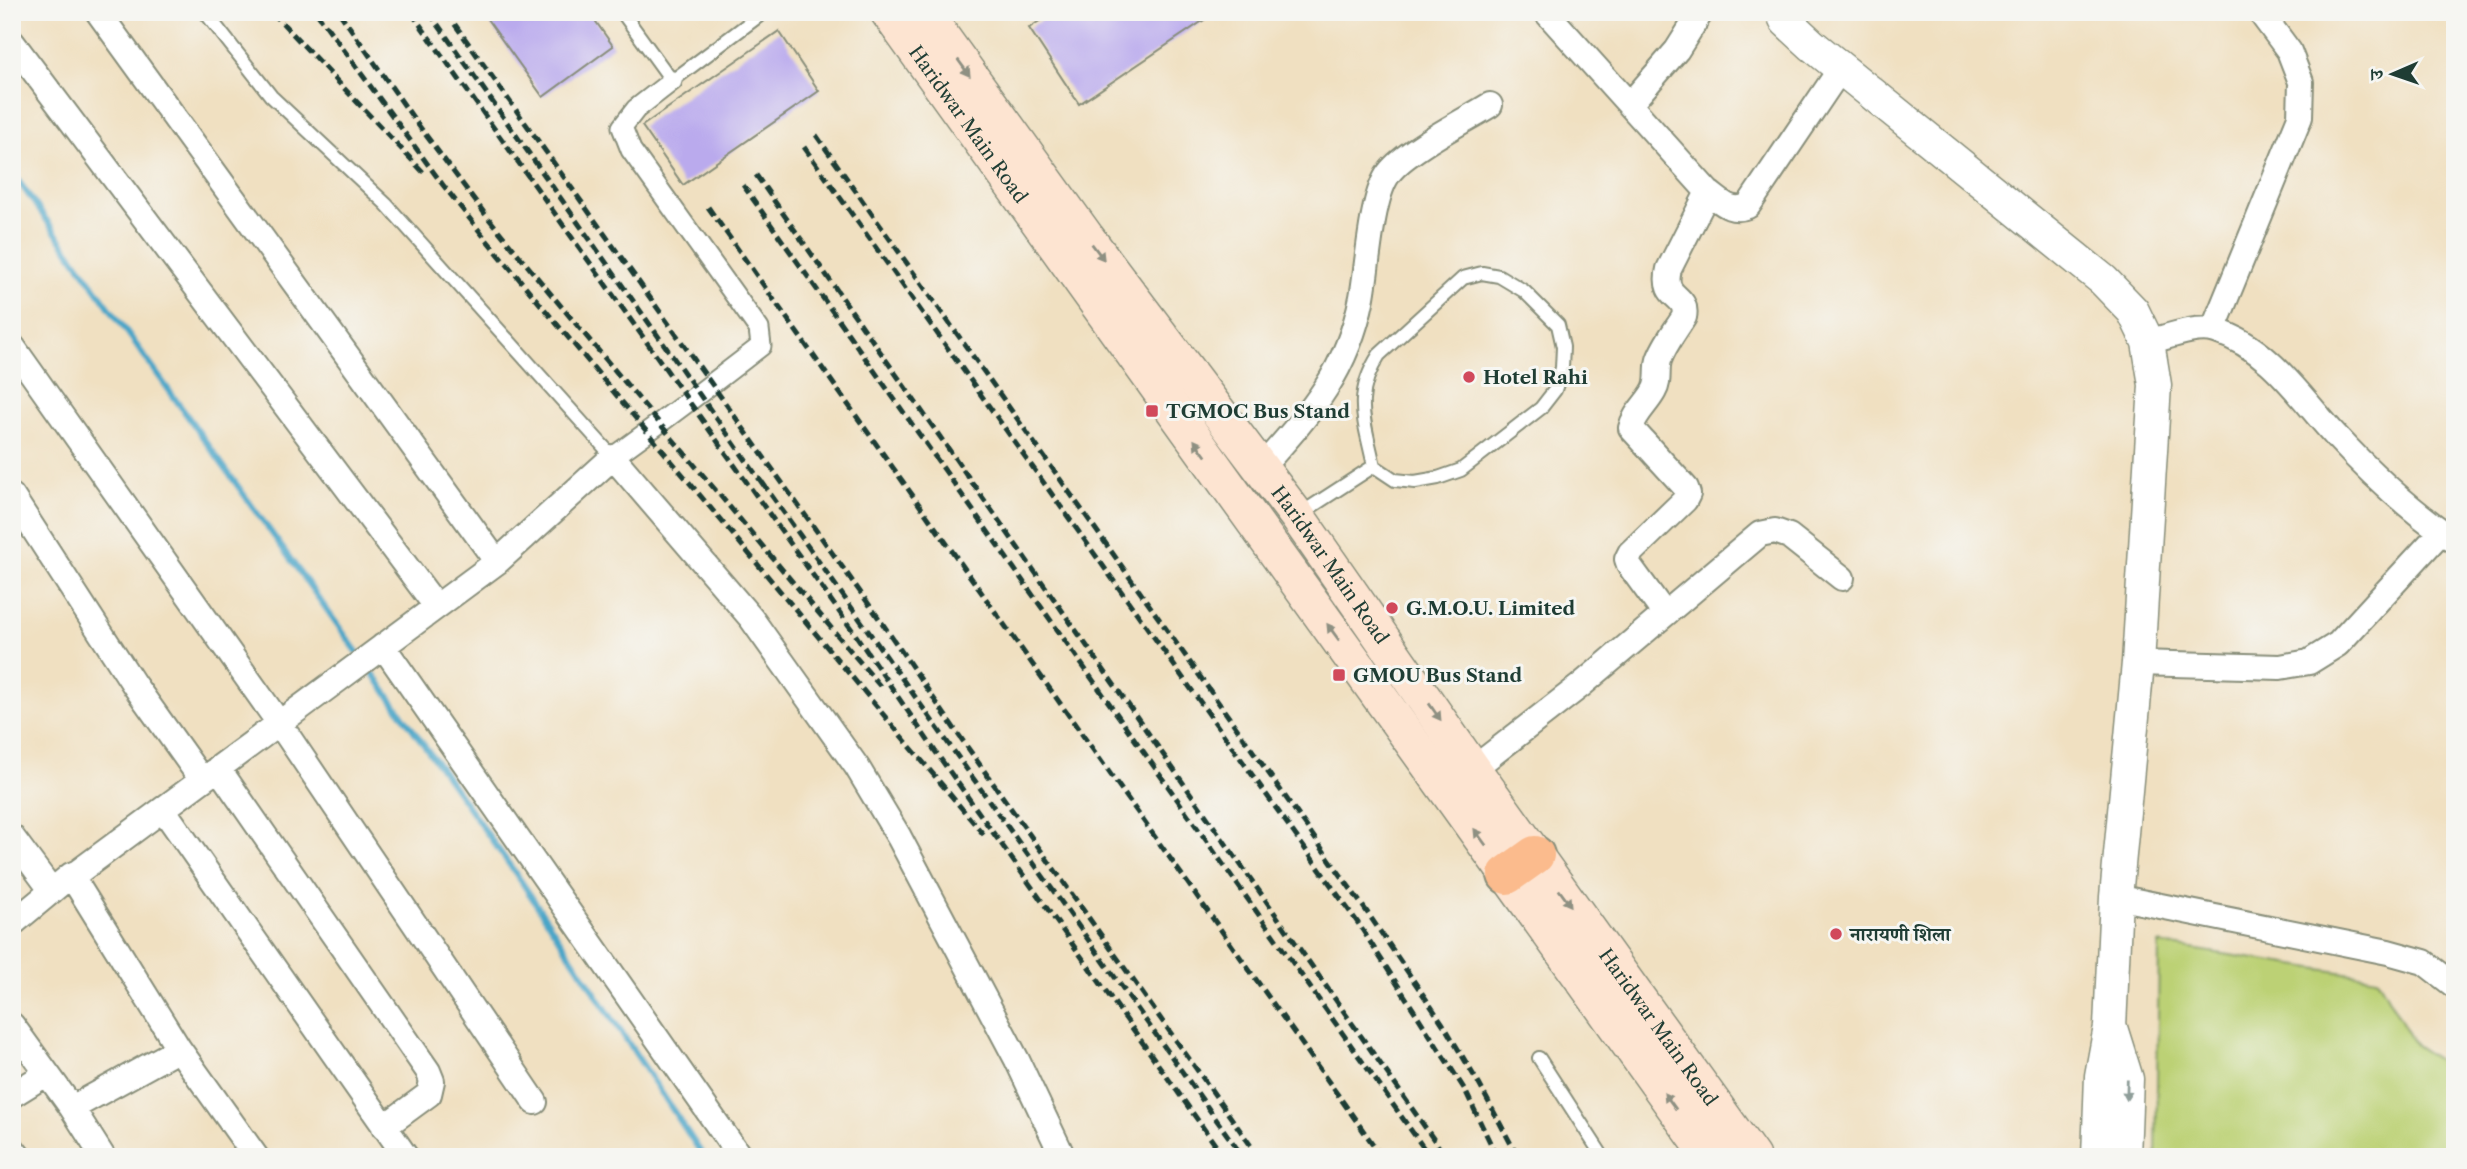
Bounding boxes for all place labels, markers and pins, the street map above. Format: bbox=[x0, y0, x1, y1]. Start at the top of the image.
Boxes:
place label: Hotel Rahi bbox=[1483, 366, 1588, 389]
marker: Hotel Rahi bbox=[1461, 369, 1477, 385]
place label: TGMOC Bus Stand bbox=[1166, 400, 1350, 423]
marker: TGMOC Bus Stand bbox=[1144, 403, 1160, 419]
place label: G.M.O.U. Limited bbox=[1406, 597, 1576, 620]
marker: G.M.O.U. Limited bbox=[1384, 600, 1400, 616]
place label: GMOU Bus Stand bbox=[1353, 664, 1523, 687]
marker: GMOU Bus Stand bbox=[1331, 667, 1347, 683]
place label: नारायणी शिला bbox=[1848, 923, 1952, 946]
marker: नारायणी शिला bbox=[1828, 926, 1844, 942]

